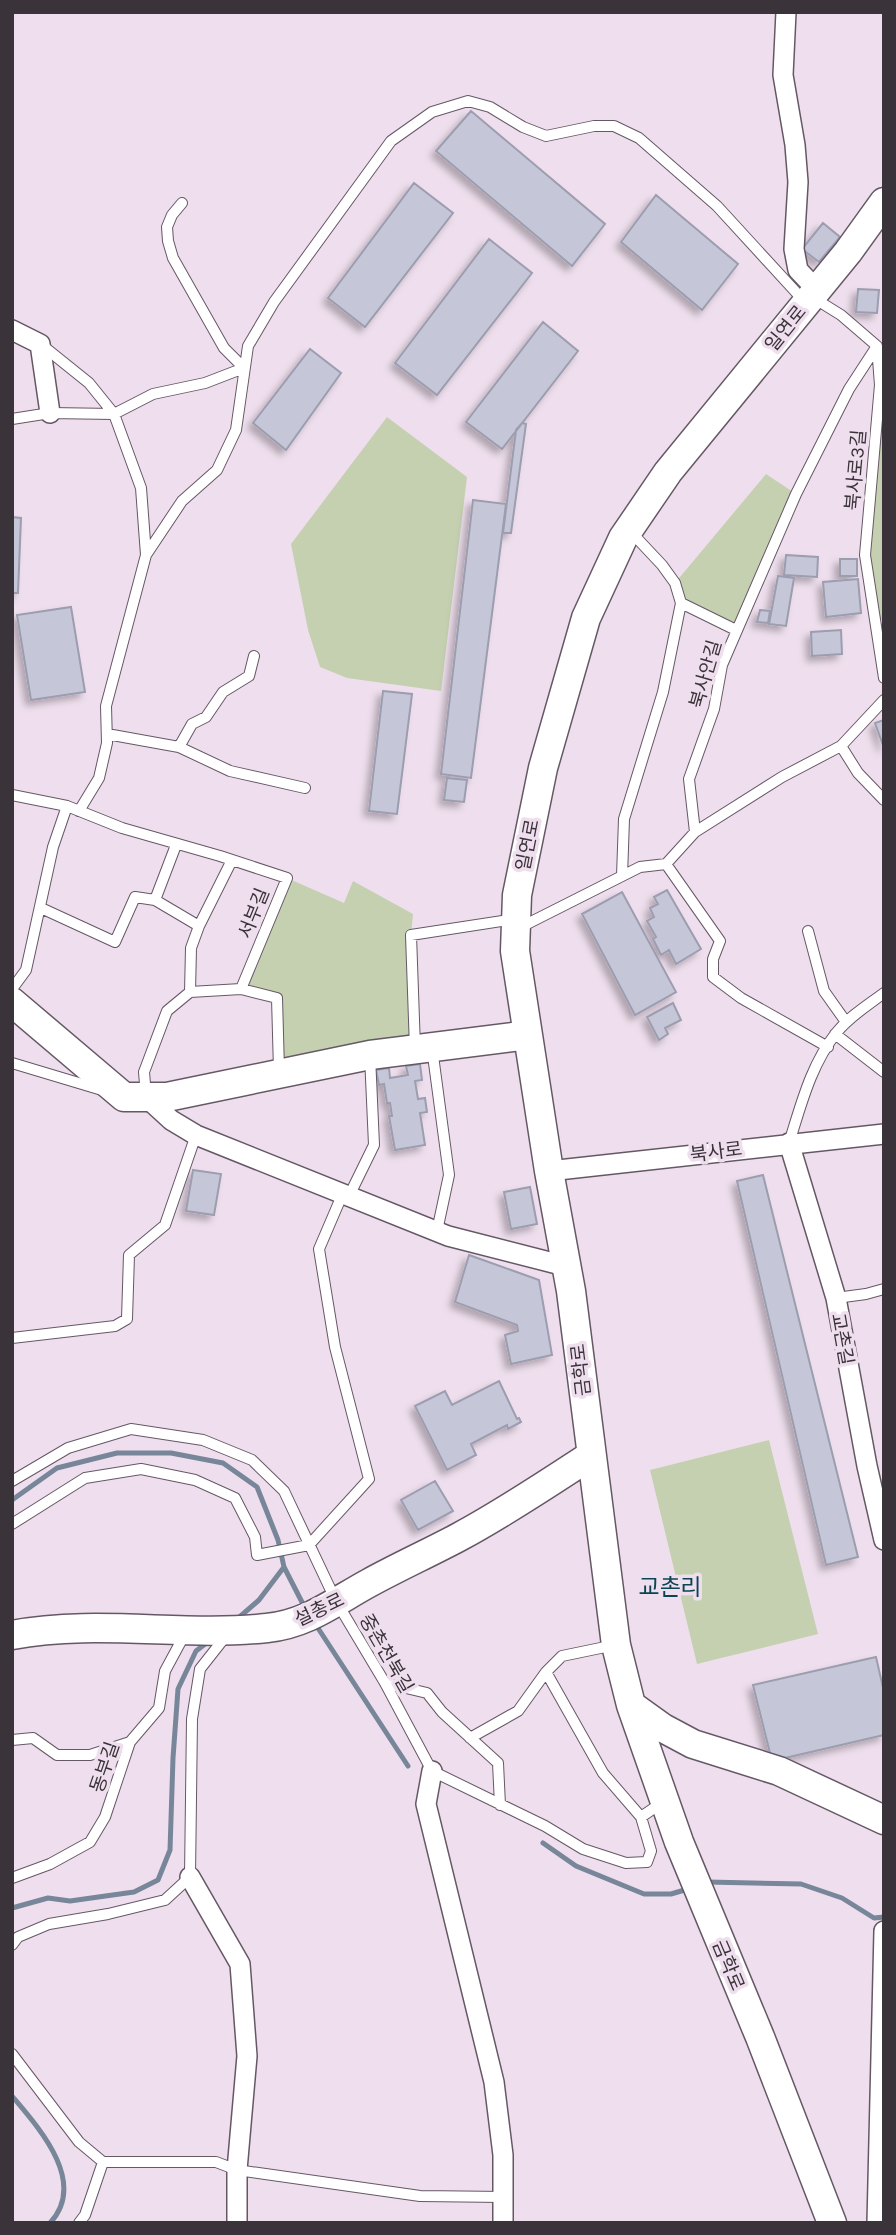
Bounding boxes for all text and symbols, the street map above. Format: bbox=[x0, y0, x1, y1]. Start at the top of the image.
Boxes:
street label: 일연로 bbox=[761, 301, 811, 356]
street label: 북사로3길 bbox=[842, 429, 870, 511]
street label: 북사안길 bbox=[686, 638, 726, 711]
street label: 일연로 bbox=[512, 817, 544, 873]
street label: 서부길 bbox=[234, 885, 274, 942]
street label: 북사로 bbox=[689, 1138, 743, 1166]
street label: 교촌길 bbox=[827, 1311, 857, 1367]
street label: 금학로 bbox=[567, 1343, 595, 1397]
district label: 교촌리 bbox=[638, 1574, 702, 1601]
street label: 설총로 bbox=[291, 1589, 348, 1631]
street label: 중촌천북길 bbox=[355, 1610, 418, 1697]
street label: 동부길 bbox=[86, 1739, 124, 1796]
street label: 금학로 bbox=[708, 1937, 748, 1994]

